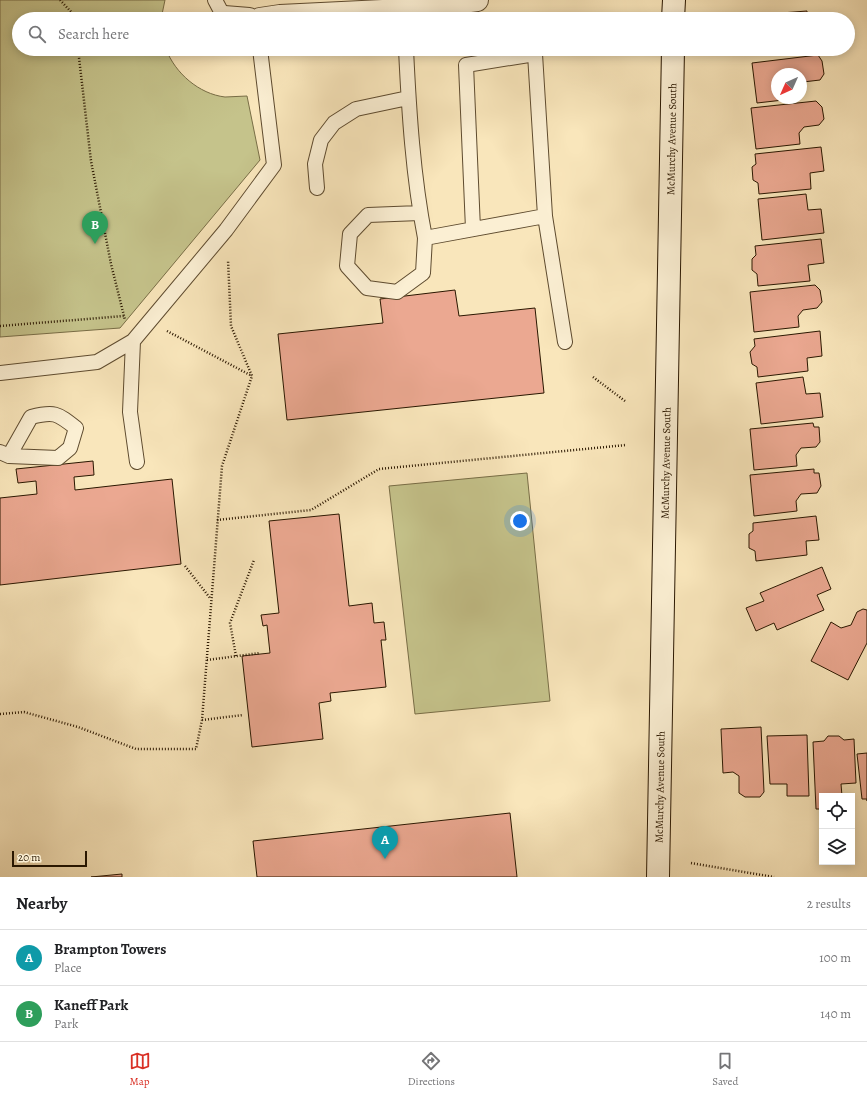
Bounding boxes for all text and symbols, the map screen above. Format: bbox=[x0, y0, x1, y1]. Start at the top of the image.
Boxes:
search box bbox=[12, 12, 855, 56]
icon: search bbox=[26, 23, 48, 45]
text: Search here bbox=[58, 24, 129, 44]
north arrow bbox=[771, 68, 807, 104]
street label: McMurchy Avenue South bbox=[663, 83, 680, 195]
pin: B bbox=[82, 211, 108, 244]
street label: McMurchy Avenue South bbox=[657, 407, 675, 519]
your location bbox=[510, 511, 530, 531]
street label: McMurchy Avenue South bbox=[652, 731, 669, 843]
map controls bbox=[819, 793, 855, 865]
button: locate bbox=[819, 793, 855, 829]
pin: A bbox=[372, 826, 398, 859]
button: layers bbox=[819, 829, 855, 865]
scale bar bbox=[12, 849, 87, 868]
text: 20 m bbox=[18, 850, 40, 865]
text: Nearby bbox=[16, 892, 67, 915]
text: 2 results bbox=[807, 895, 851, 912]
text: Brampton Towers bbox=[54, 939, 166, 959]
text: A bbox=[25, 949, 33, 966]
text: 100 m bbox=[819, 949, 851, 966]
text: Place bbox=[54, 959, 82, 976]
text: Kaneff Park bbox=[54, 995, 128, 1015]
text: B bbox=[25, 1005, 33, 1022]
text: 140 m bbox=[820, 1005, 851, 1022]
text: Park bbox=[54, 1015, 78, 1032]
tab: Map bbox=[129, 1050, 151, 1089]
tab: Directions bbox=[408, 1050, 455, 1089]
tab: Saved bbox=[712, 1050, 738, 1089]

